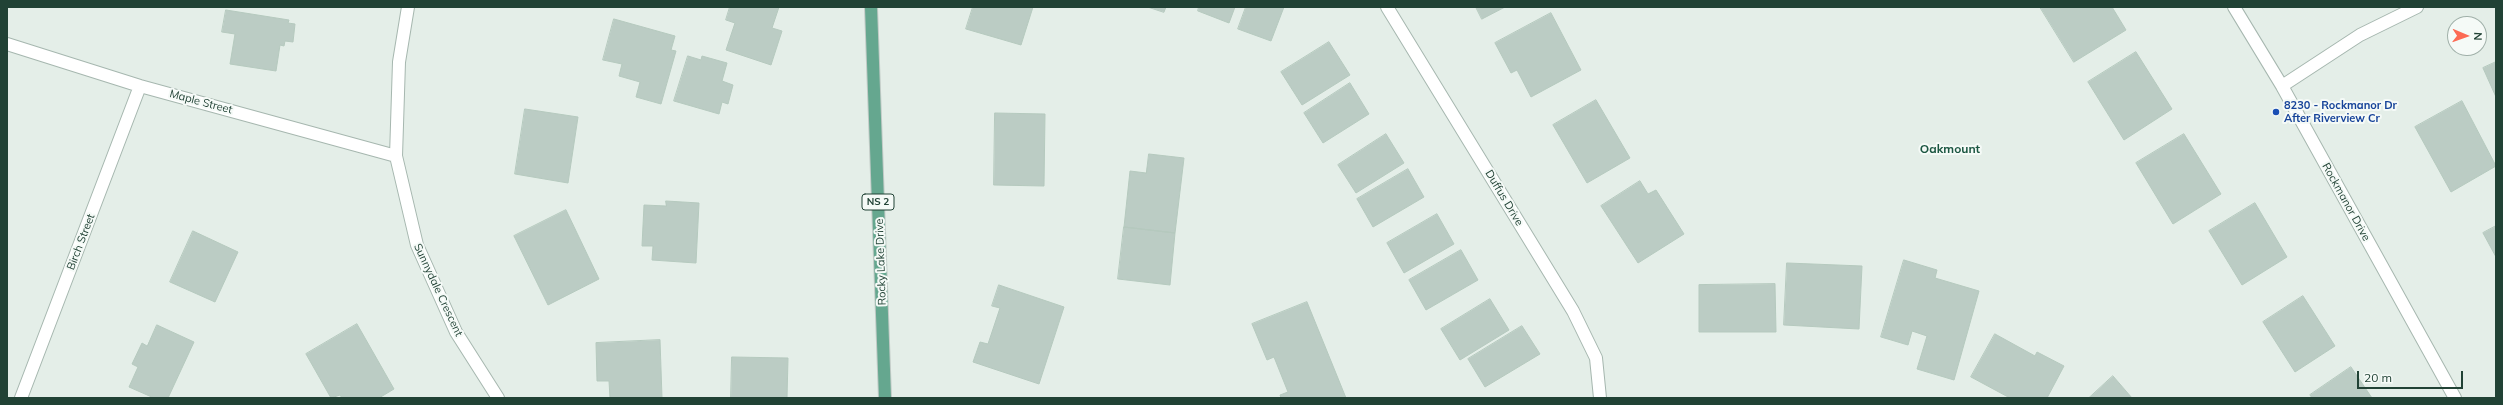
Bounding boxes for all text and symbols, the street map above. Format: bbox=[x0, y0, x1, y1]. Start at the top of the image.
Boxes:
north arrow bbox=[2447, 16, 2487, 56]
text: N bbox=[2471, 32, 2485, 41]
street label: Maple Street bbox=[168, 87, 234, 117]
place label: 8230 - Rockmanor Dr After Riverview Cr bbox=[2284, 99, 2397, 125]
marker: 8230 - Rockmanor Dr After Riverview Cr bbox=[2271, 107, 2281, 117]
district label: Oakmount bbox=[1920, 142, 1980, 156]
street label: Rockmanor Drive bbox=[2319, 161, 2373, 243]
street label: Duffus Drive bbox=[1482, 168, 1526, 228]
road number: NS 2 bbox=[862, 194, 894, 210]
street label: Birch Street bbox=[64, 212, 98, 272]
street label: Rocky Lake Drive bbox=[873, 218, 889, 306]
street label: Sunnydale Crescent bbox=[411, 241, 465, 339]
scale bar bbox=[2359, 363, 2465, 389]
text: 20 m bbox=[2364, 370, 2392, 385]

